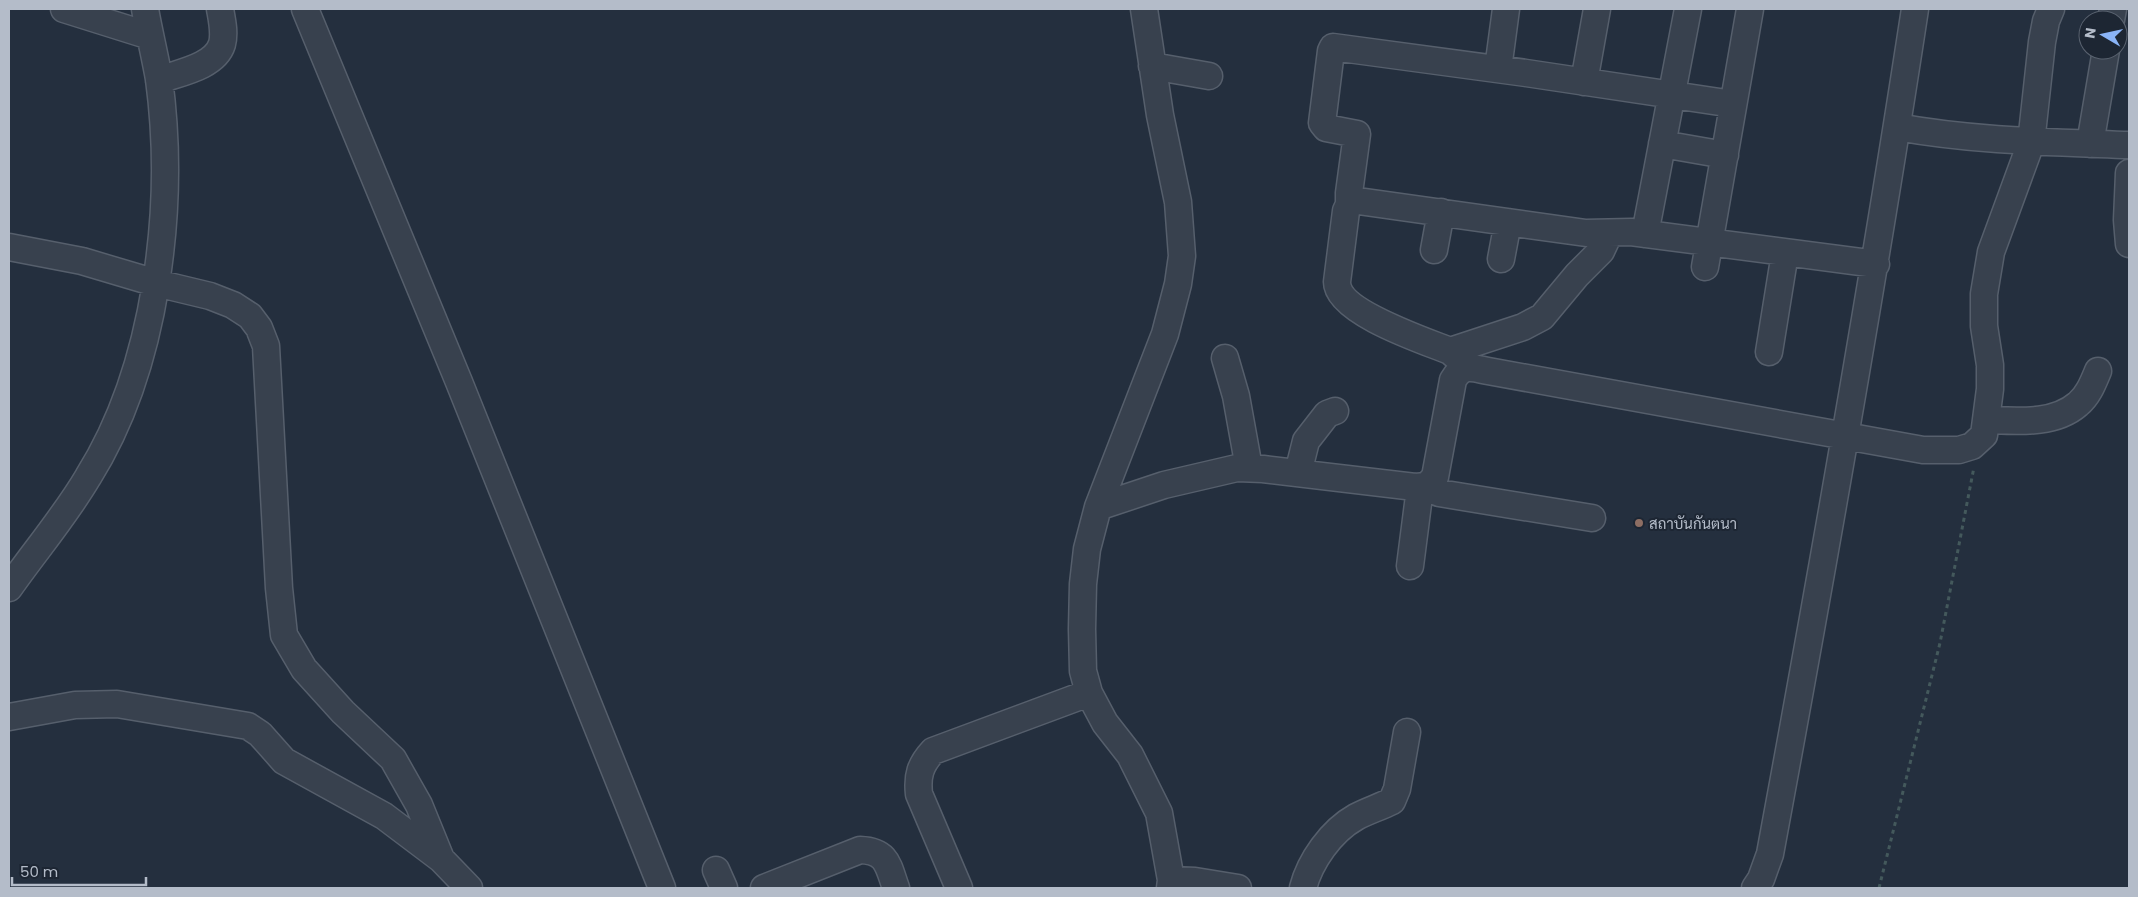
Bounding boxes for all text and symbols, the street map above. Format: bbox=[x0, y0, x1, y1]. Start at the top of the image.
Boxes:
north arrow bbox=[2078, 10, 2128, 60]
text: N bbox=[2079, 26, 2101, 40]
place label: สถาบันกันตนา bbox=[1649, 513, 1737, 534]
marker: สถาบันกันตนา bbox=[1633, 517, 1645, 529]
scale bar bbox=[12, 854, 146, 886]
text: 50 m bbox=[20, 861, 58, 882]

